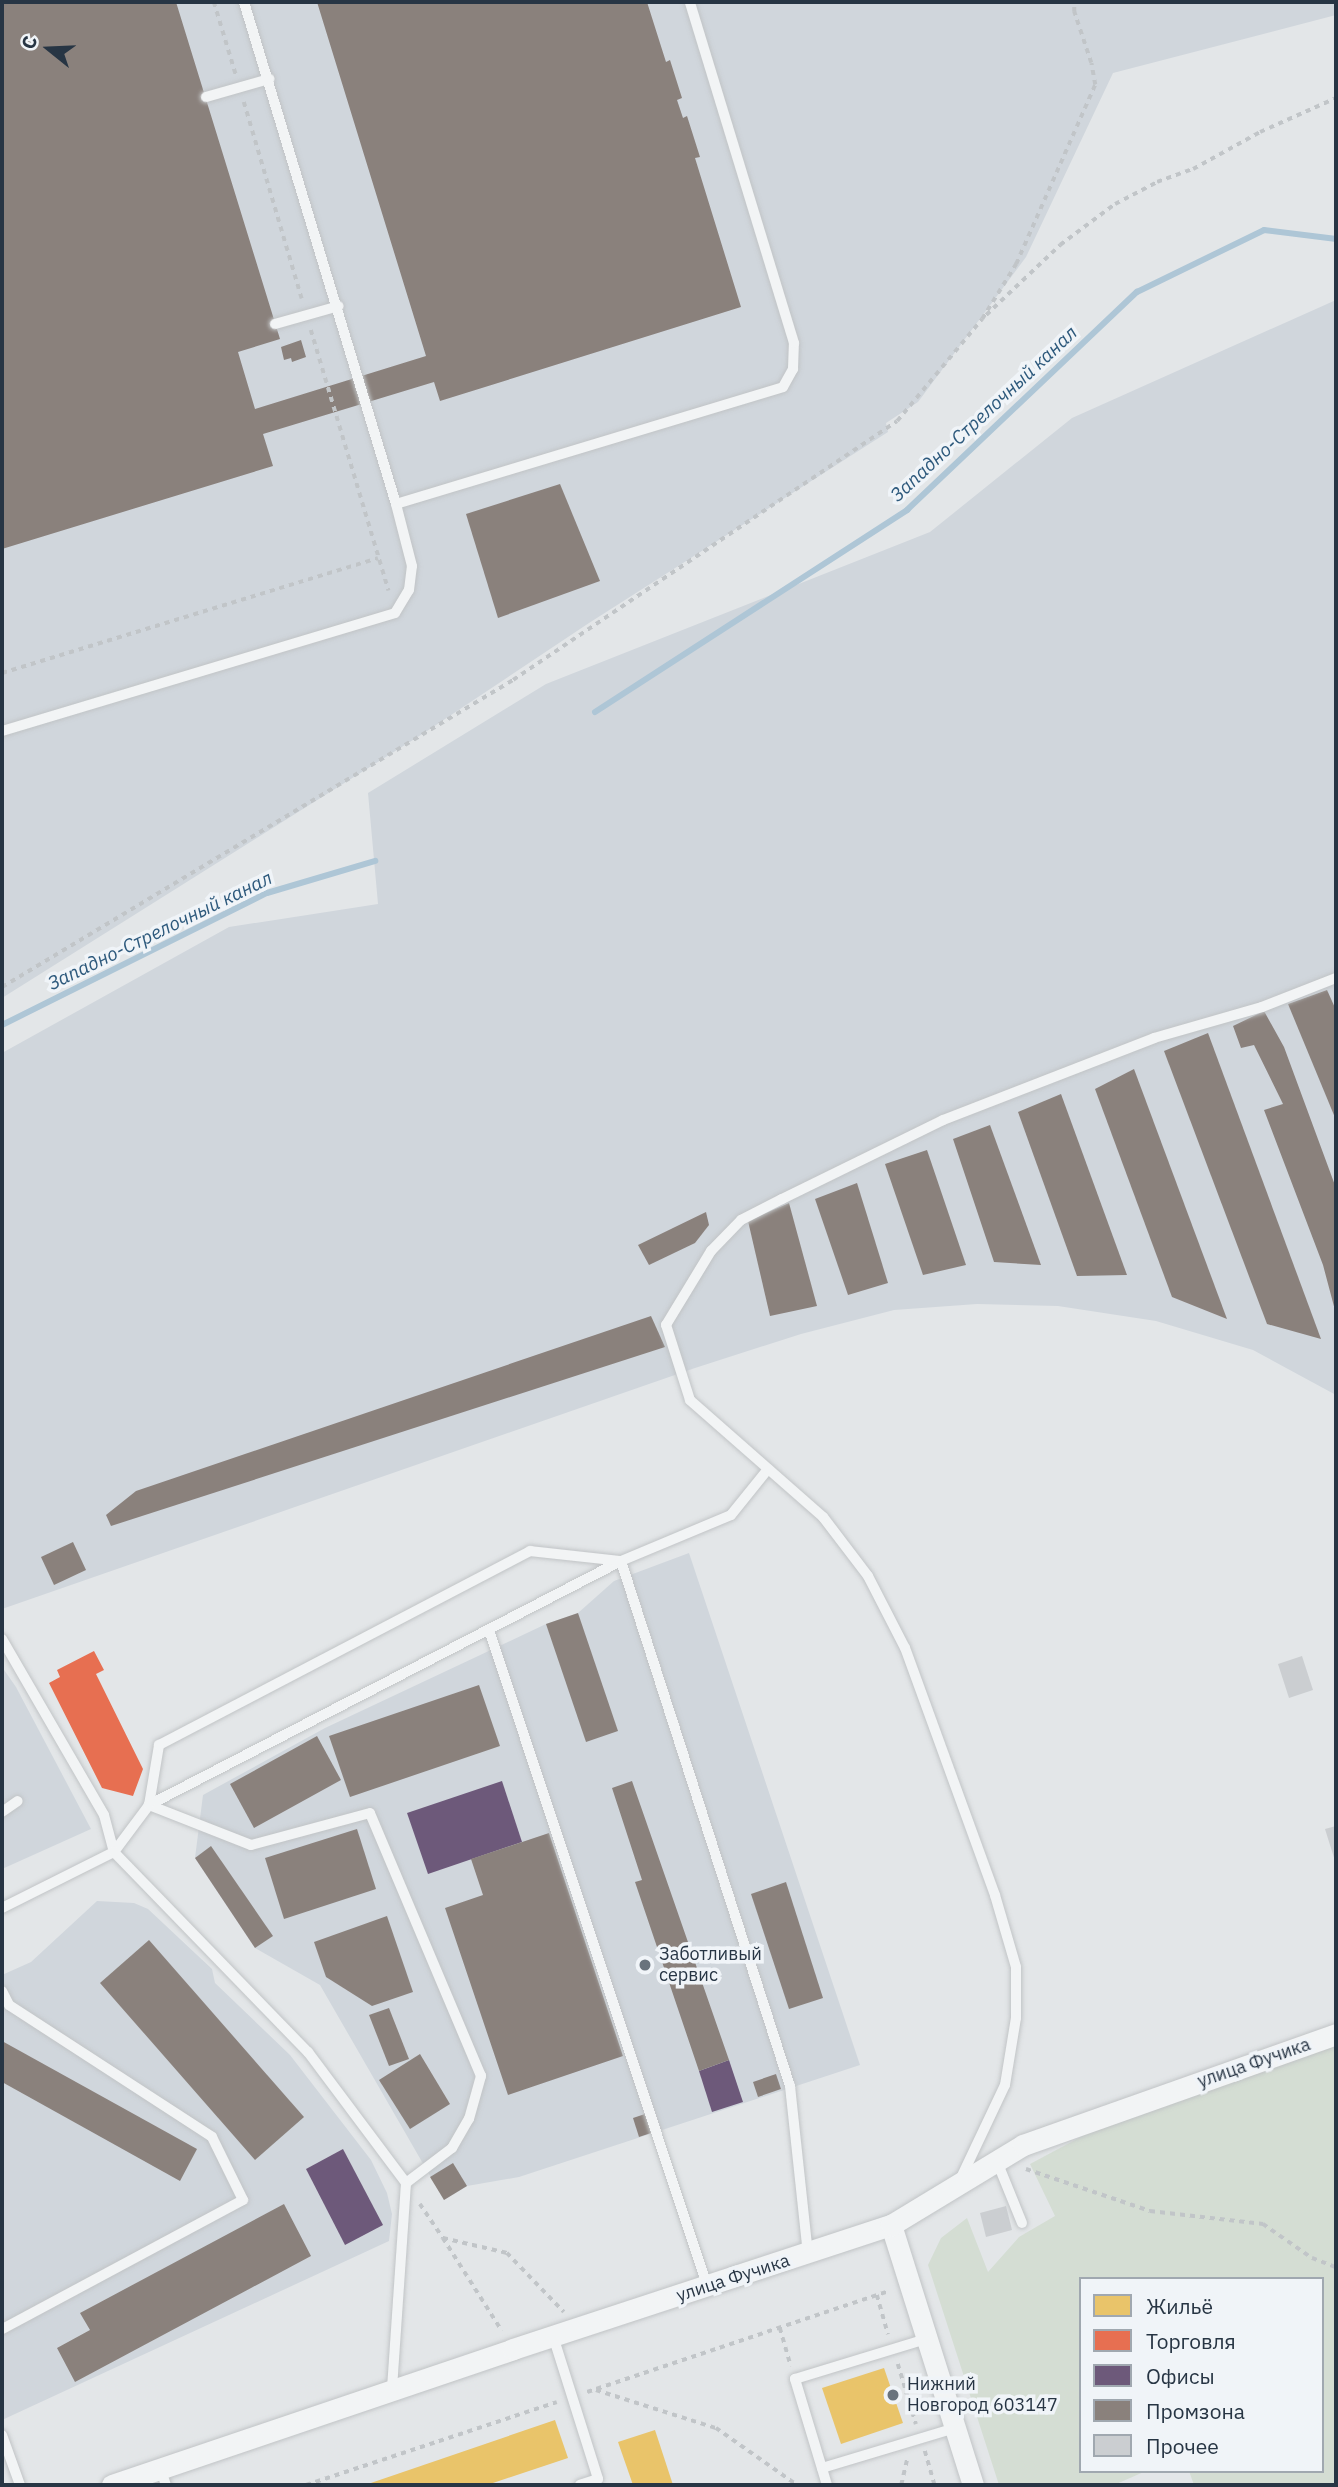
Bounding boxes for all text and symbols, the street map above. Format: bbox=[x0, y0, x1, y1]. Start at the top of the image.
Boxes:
north arrow bbox=[14, 14, 84, 84]
text: С bbox=[16, 33, 42, 52]
water label: Западно-Стрелочный канал bbox=[886, 321, 1082, 507]
water label: Западно-Стрелочный канал bbox=[44, 867, 276, 995]
place label: Заботливый сервис bbox=[659, 1944, 762, 1986]
marker: Заботливый сервис bbox=[637, 1957, 653, 1973]
street label: улица Фучика bbox=[1195, 2034, 1313, 2092]
street label: улица Фучика bbox=[674, 2250, 792, 2306]
legend bbox=[1079, 2277, 1324, 2473]
text: Жильё bbox=[1146, 2292, 1213, 2320]
text: Торговля bbox=[1146, 2327, 1236, 2355]
text: Офисы bbox=[1146, 2362, 1215, 2390]
place label: Нижний Новгород 603147 bbox=[907, 2374, 1058, 2416]
marker: Нижний Новгород 603147 bbox=[885, 2387, 901, 2403]
text: Промзона bbox=[1146, 2397, 1245, 2425]
text: Прочее bbox=[1146, 2432, 1219, 2460]

